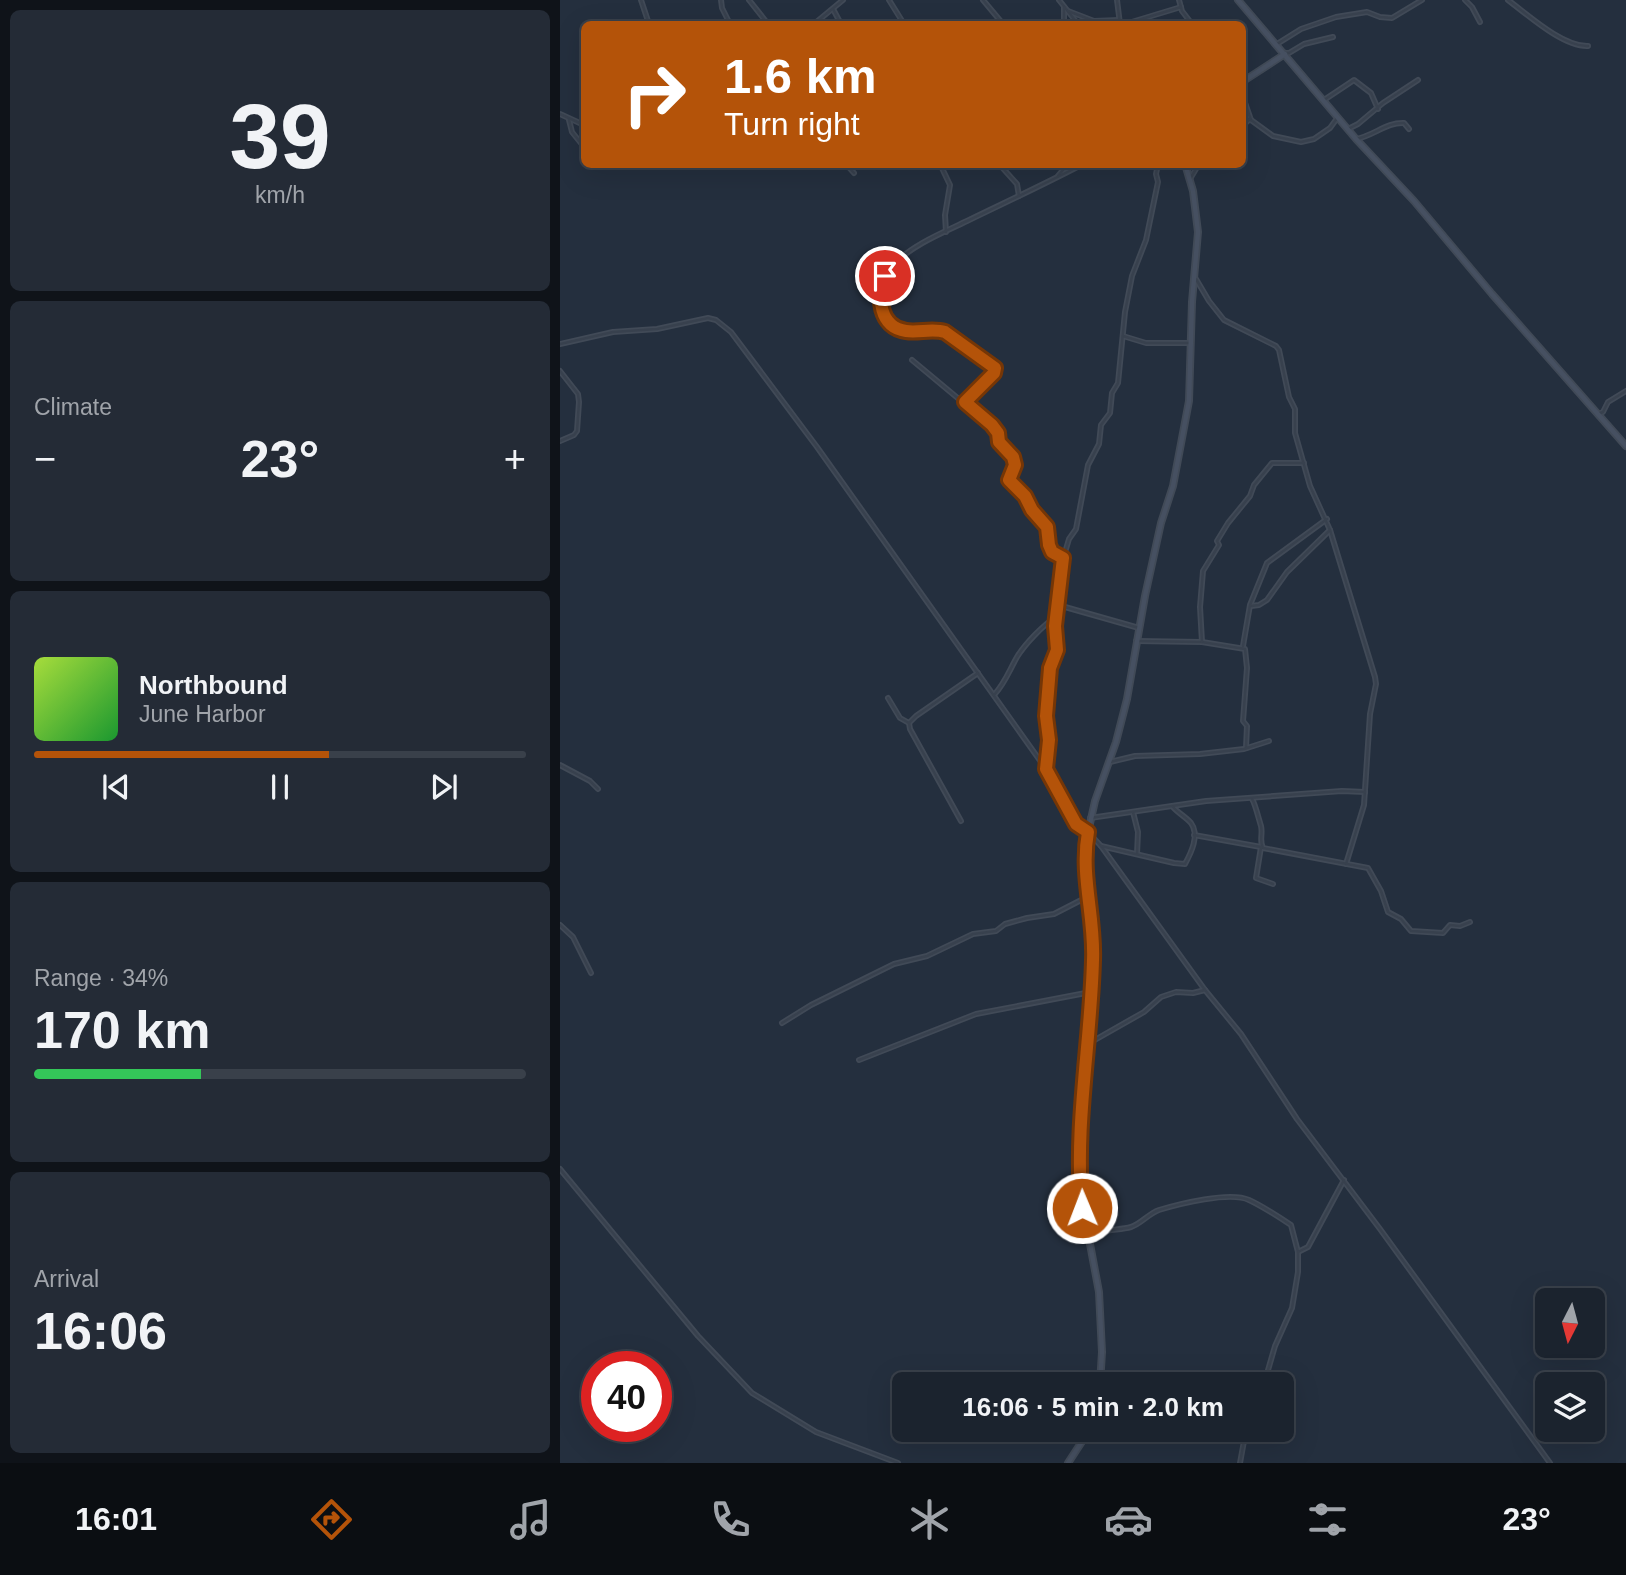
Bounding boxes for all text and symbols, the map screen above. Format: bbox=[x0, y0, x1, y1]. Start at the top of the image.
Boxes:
icon: right bbox=[609, 49, 700, 140]
text: 1.6 km bbox=[724, 49, 877, 103]
text: 39 bbox=[229, 86, 331, 187]
text: Turn right bbox=[724, 106, 860, 142]
text: km/h bbox=[255, 182, 305, 208]
pin bbox=[855, 246, 915, 306]
icon: arrive bbox=[866, 257, 904, 295]
text: Climate bbox=[34, 394, 112, 420]
text: 23° bbox=[241, 430, 319, 488]
text: − bbox=[34, 438, 56, 480]
text: + bbox=[504, 438, 526, 480]
text: Northbound bbox=[139, 670, 288, 700]
text: June Harbor bbox=[139, 701, 266, 727]
icon: previous bbox=[97, 768, 135, 806]
icon: pause bbox=[261, 768, 299, 806]
icon: next bbox=[425, 768, 463, 806]
text: Range · 34% bbox=[34, 965, 168, 991]
text: 170 km bbox=[34, 1001, 210, 1059]
position arrow bbox=[1045, 1171, 1119, 1245]
text: Arrival bbox=[34, 1266, 99, 1292]
north arrow bbox=[1535, 1288, 1605, 1358]
map controls bbox=[1535, 1288, 1605, 1442]
text: 16:06 bbox=[34, 1302, 167, 1360]
speed limit sign: 40 bbox=[581, 1351, 672, 1442]
button: layers bbox=[1535, 1372, 1605, 1442]
text: 16:06 · 5 min · 2.0 km bbox=[962, 1392, 1224, 1422]
icon: directions bbox=[307, 1495, 356, 1544]
icon: music bbox=[506, 1495, 555, 1544]
icon: phone bbox=[706, 1495, 755, 1544]
icon: climate bbox=[905, 1495, 954, 1544]
icon: car bbox=[1104, 1495, 1153, 1544]
icon: filters bbox=[1303, 1495, 1352, 1544]
text: 16:01 bbox=[75, 1501, 157, 1537]
text: 23° bbox=[1502, 1501, 1551, 1537]

